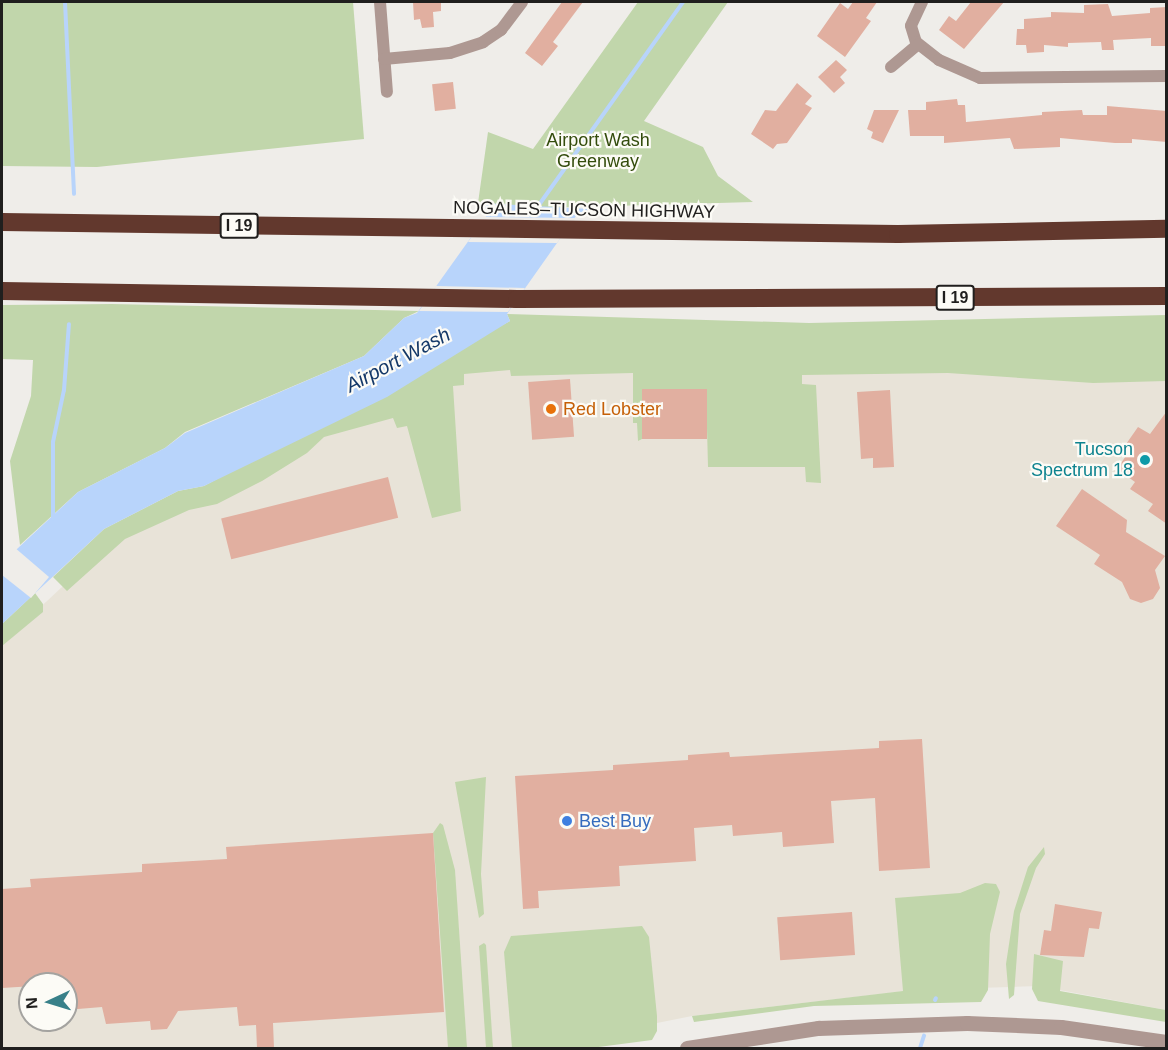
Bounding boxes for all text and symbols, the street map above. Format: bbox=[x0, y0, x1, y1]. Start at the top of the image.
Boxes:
park label: Airport Wash Greenway bbox=[546, 130, 650, 172]
street label: NOGALES–TUCSON HIGHWAY bbox=[453, 197, 715, 223]
road number: I 19 bbox=[220, 213, 258, 239]
road number: I 19 bbox=[936, 285, 974, 311]
water label: Airport Wash bbox=[341, 322, 455, 398]
place label: Red Lobster bbox=[563, 398, 661, 420]
marker: Red Lobster bbox=[544, 402, 558, 416]
place label: Tucson Spectrum 18 bbox=[1031, 439, 1133, 482]
marker: Tucson Spectrum 18 bbox=[1138, 453, 1152, 467]
place label: Best Buy bbox=[579, 810, 651, 832]
marker: Best Buy bbox=[560, 814, 574, 828]
north arrow bbox=[18, 972, 78, 1032]
text: N bbox=[23, 997, 40, 1010]

